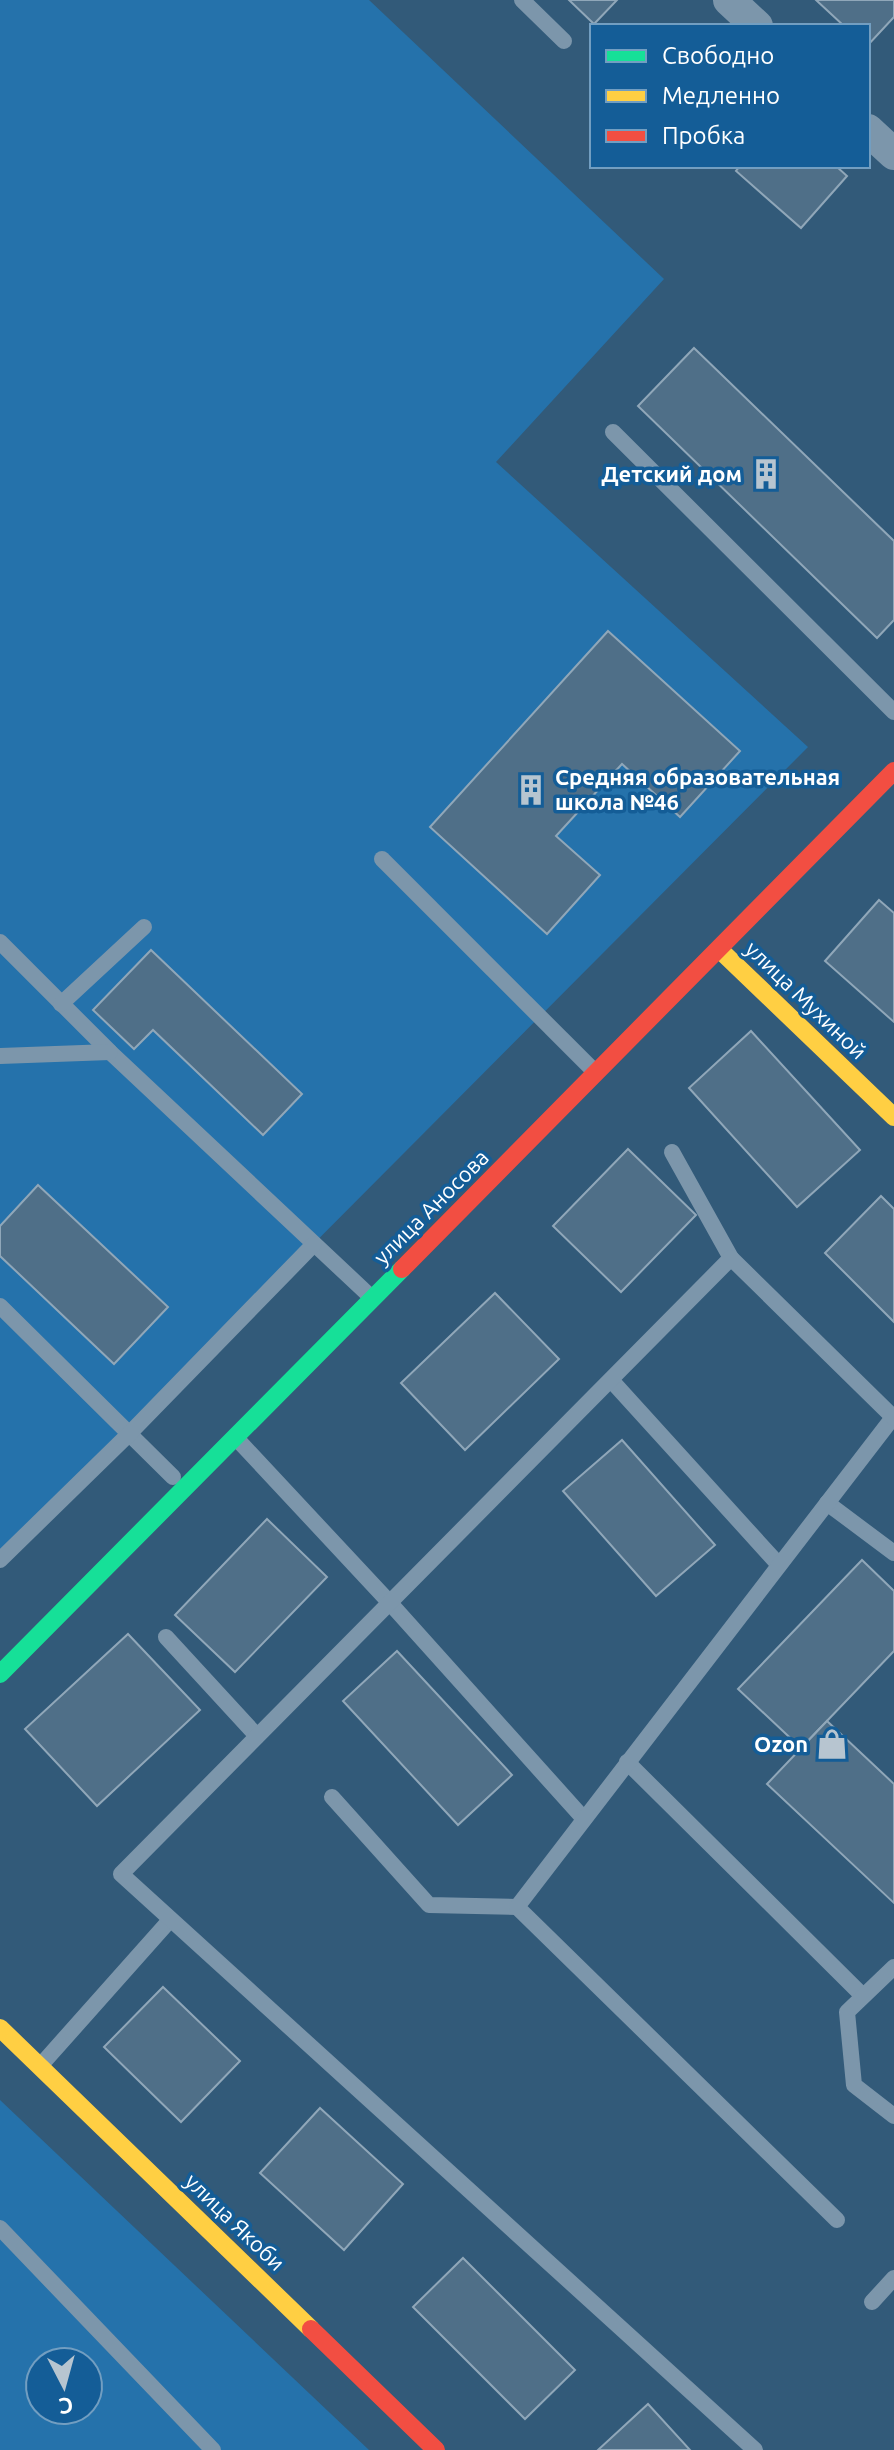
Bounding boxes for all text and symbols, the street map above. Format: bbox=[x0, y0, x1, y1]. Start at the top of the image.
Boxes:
legend bbox=[590, 24, 870, 168]
text: Свободно bbox=[662, 42, 774, 69]
text: Медленно bbox=[662, 82, 780, 109]
text: Пробка bbox=[662, 122, 745, 149]
building icon: Детский дом bbox=[749, 457, 783, 491]
place label: Детский дом bbox=[601, 461, 742, 486]
place label: Средняя образовательная школа №46 bbox=[555, 764, 840, 814]
building icon: Средняя образовательная школа №46 bbox=[514, 773, 548, 807]
street label: улица Мухиной bbox=[741, 936, 872, 1064]
street label: улица Аносова bbox=[368, 1144, 493, 1269]
shop icon: Ozon bbox=[815, 1727, 849, 1761]
place label: Ozon bbox=[754, 1731, 808, 1756]
street label: улица Якоби bbox=[180, 2168, 290, 2275]
north arrow bbox=[24, 2346, 104, 2426]
text: С bbox=[58, 2393, 74, 2420]

